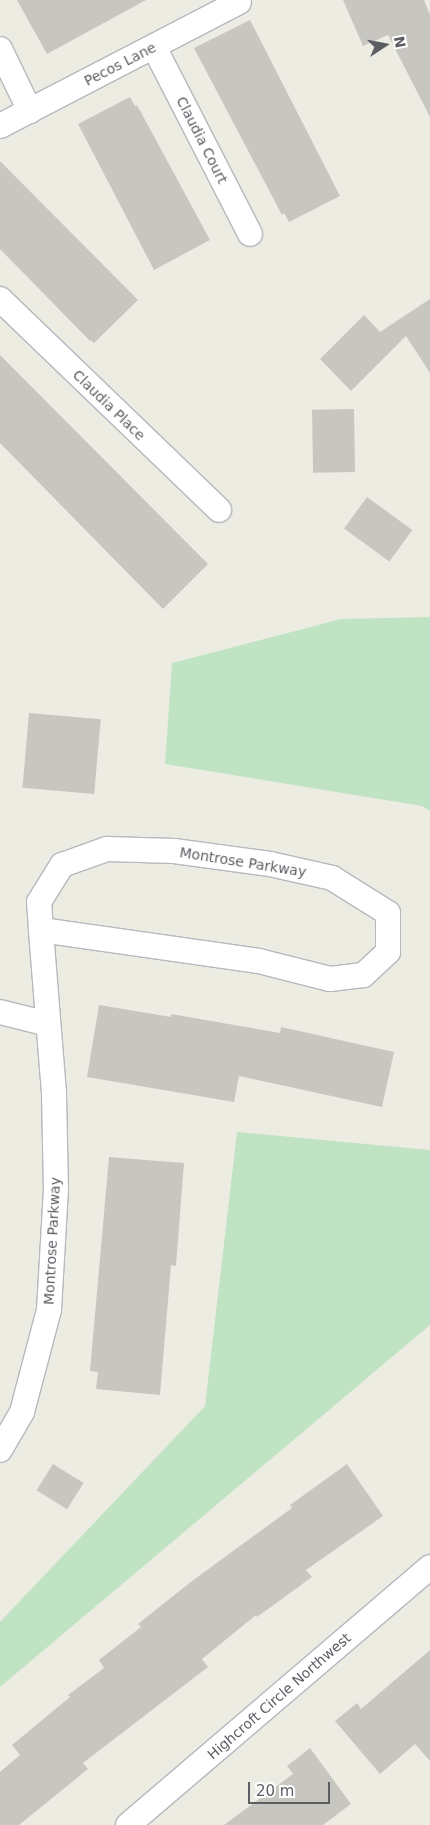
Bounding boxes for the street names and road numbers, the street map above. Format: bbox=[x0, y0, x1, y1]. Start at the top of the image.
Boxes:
street label: Pecos Lane bbox=[81, 39, 159, 89]
street label: Claudia Court bbox=[173, 94, 231, 186]
street label: Claudia Place bbox=[69, 366, 149, 444]
street label: Montrose Parkway bbox=[178, 844, 308, 880]
street label: Montrose Parkway bbox=[40, 1177, 64, 1305]
street label: Highcroft Circle Northwest bbox=[204, 1629, 354, 1763]

